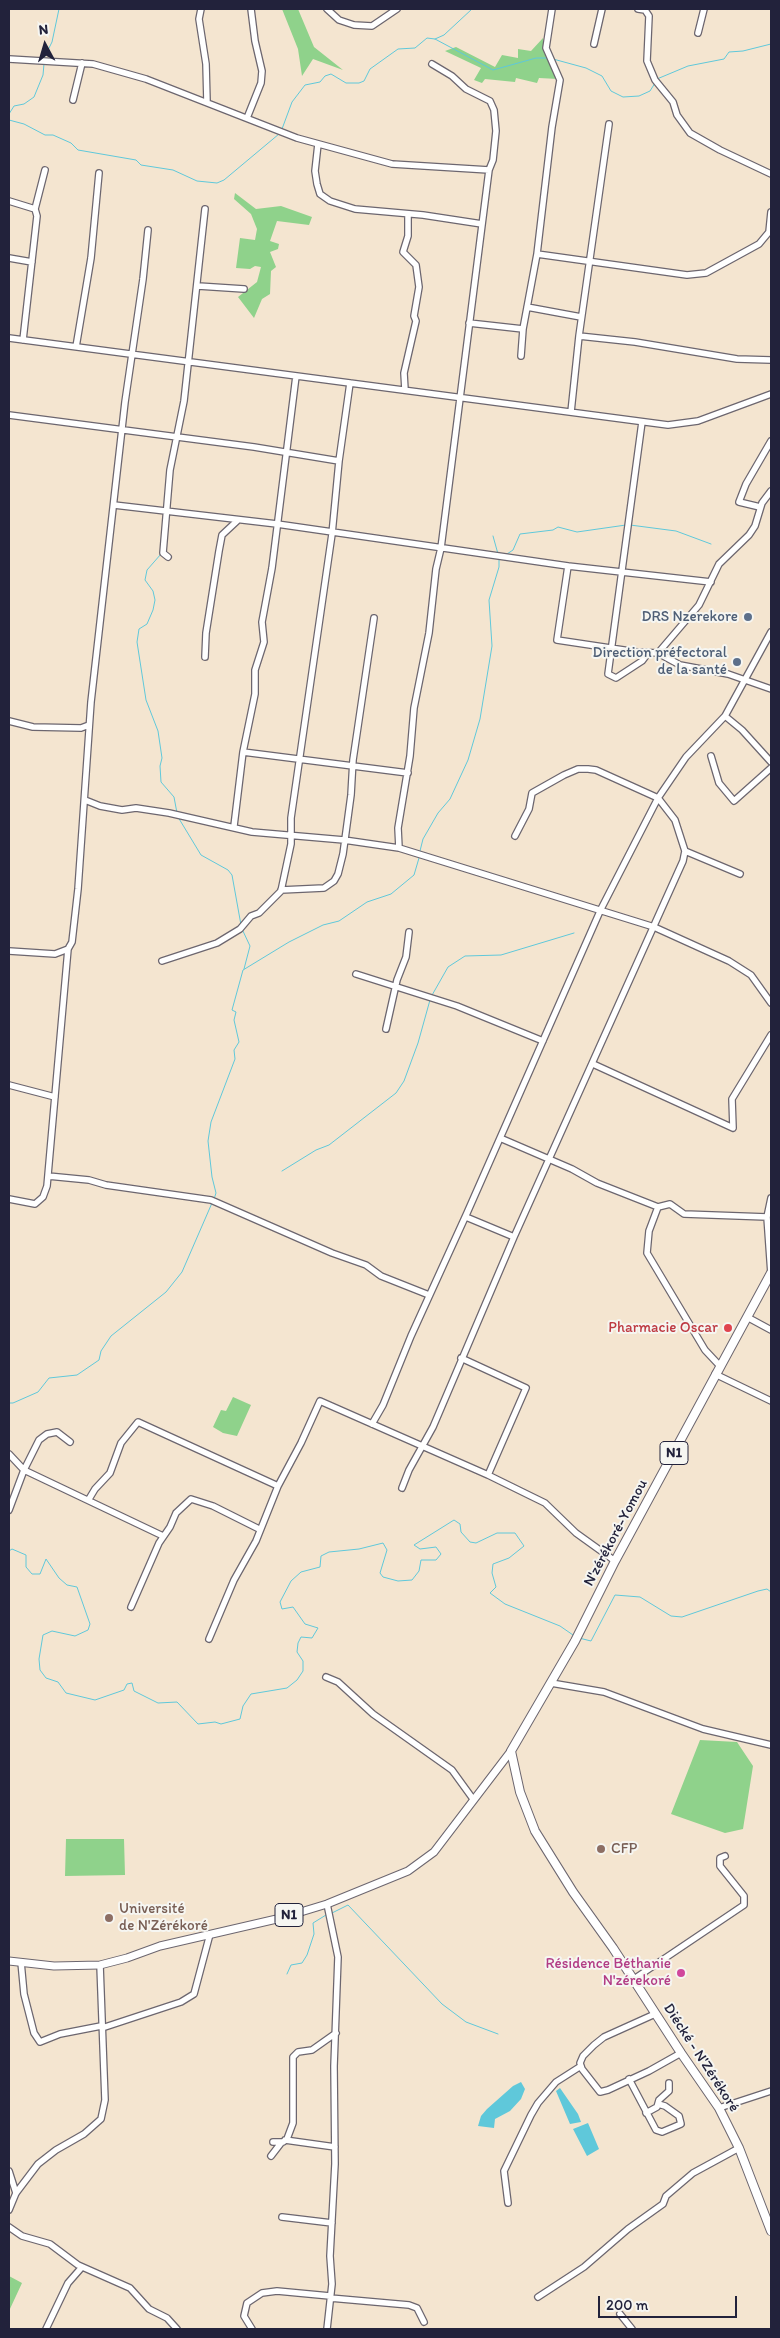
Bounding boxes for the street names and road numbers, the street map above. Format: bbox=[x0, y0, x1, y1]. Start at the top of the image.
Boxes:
road number: N1 bbox=[660, 1442, 688, 1465]
street label: N'zérékoré-Yomou bbox=[580, 1476, 652, 1590]
road number: N1 bbox=[275, 1904, 303, 1926]
street label: Diécké - N'Zérékoré bbox=[659, 2000, 743, 2116]

